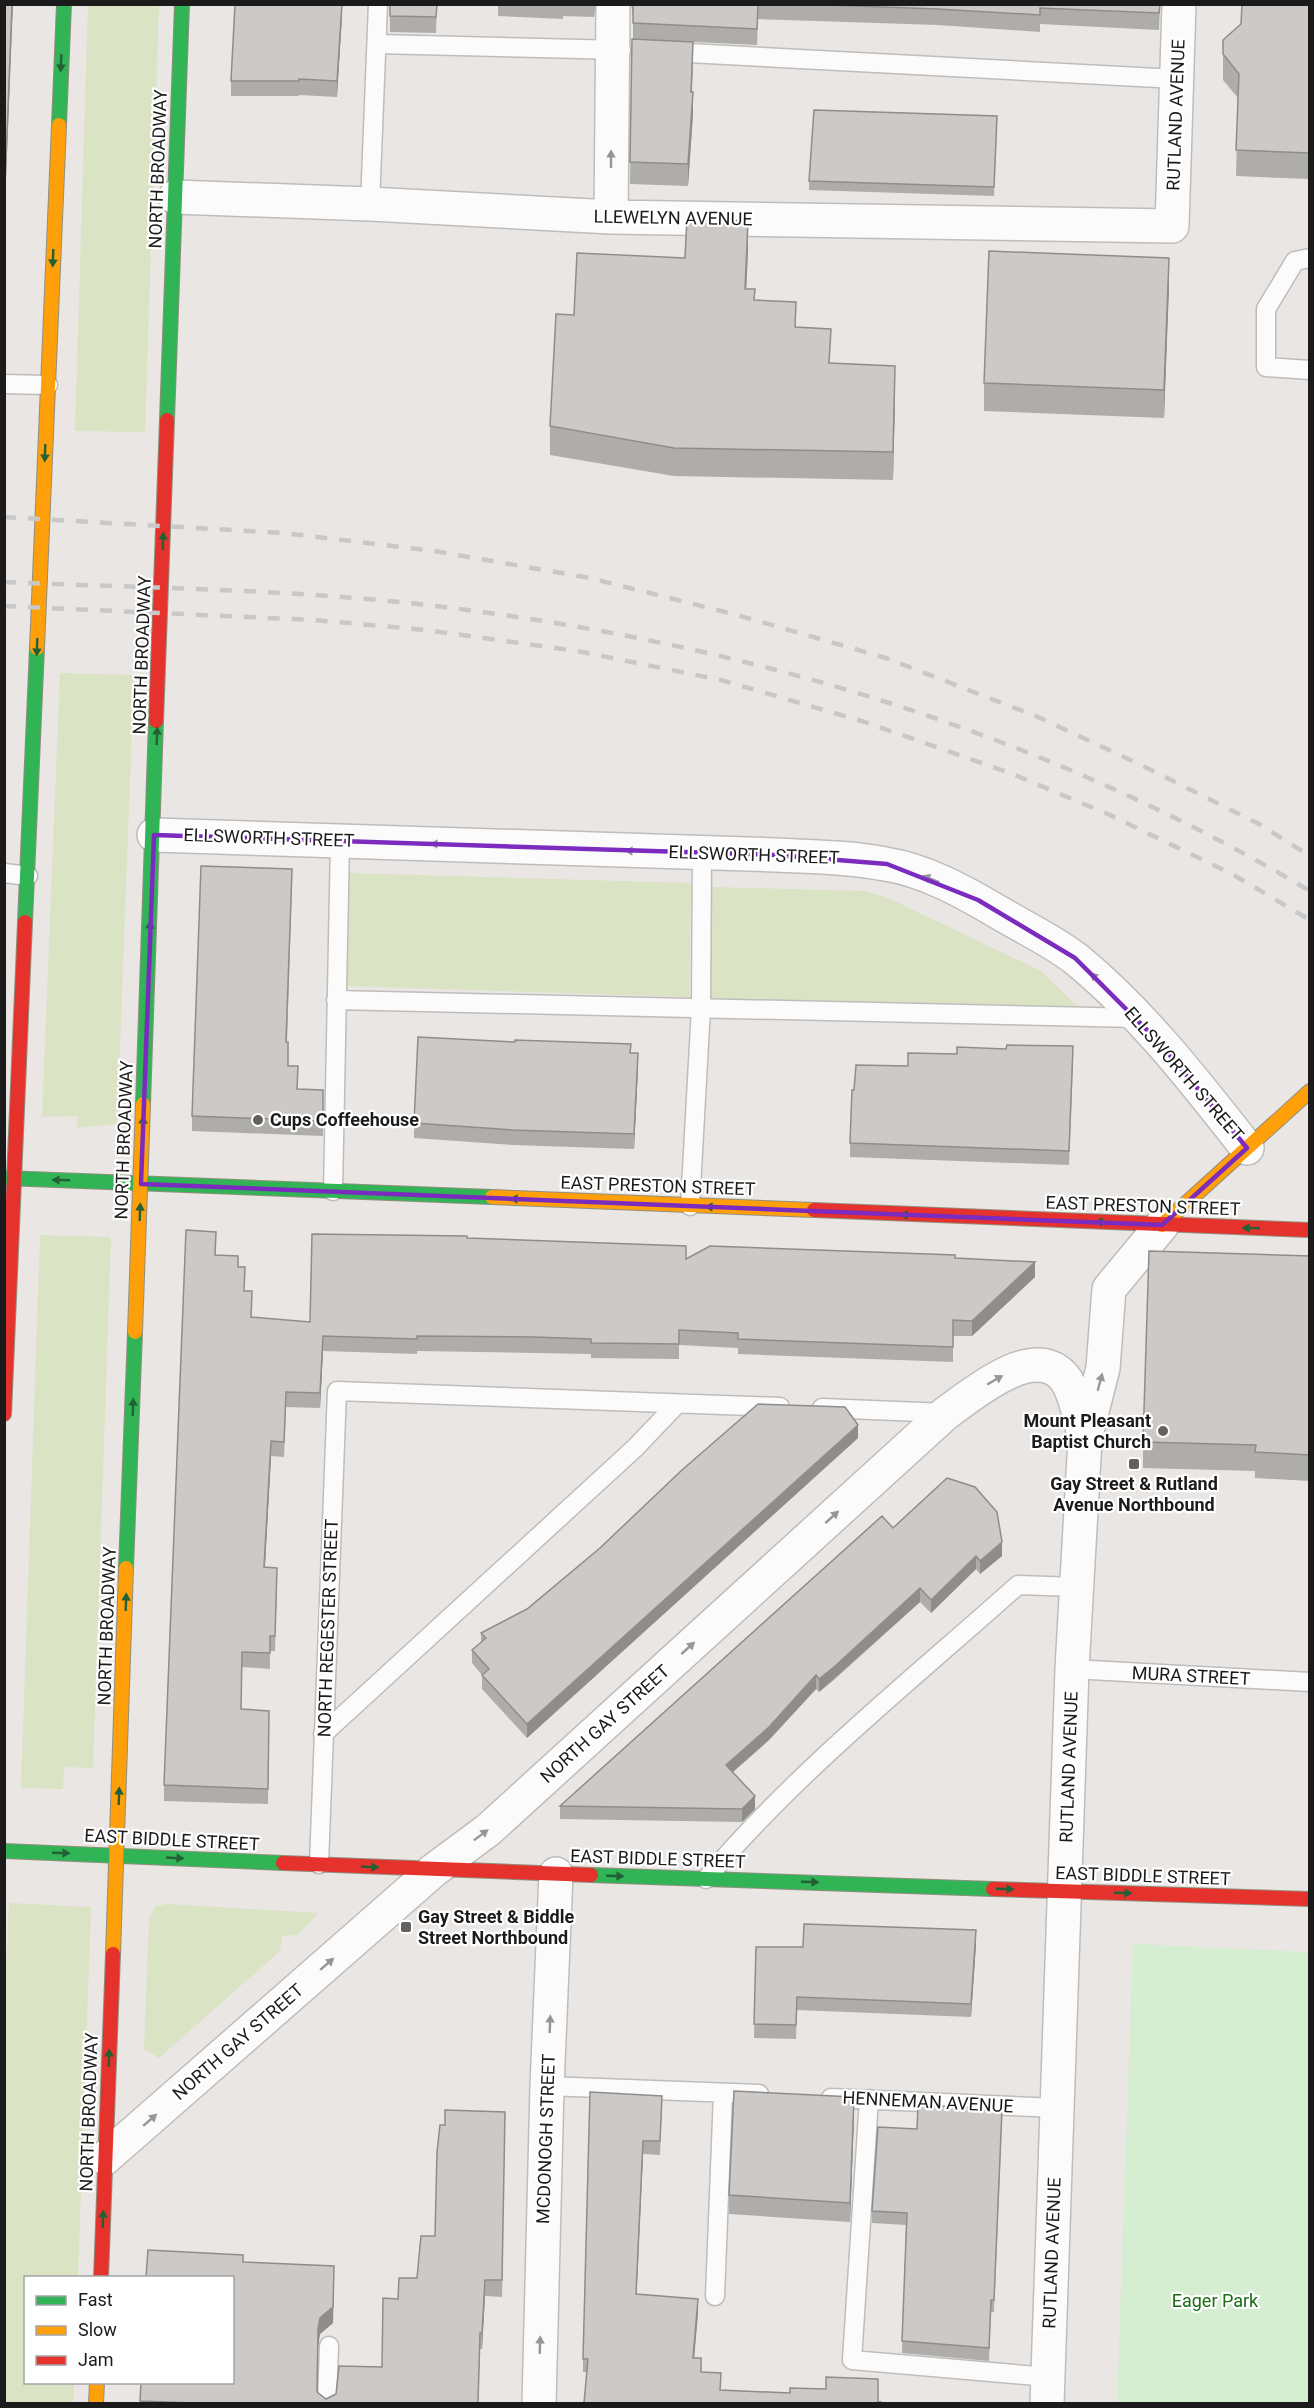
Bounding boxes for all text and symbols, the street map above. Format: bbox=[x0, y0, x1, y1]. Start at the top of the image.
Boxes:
street label: RUTLAND AVENUE bbox=[1162, 39, 1189, 191]
one-way arrow bbox=[57, 53, 66, 72]
street label: NORTH BROADWAY bbox=[144, 89, 171, 249]
one-way arrow bbox=[606, 149, 616, 168]
street label: LLEWELYN AVENUE bbox=[593, 206, 753, 229]
one-way arrow bbox=[49, 248, 58, 267]
one-way arrow bbox=[41, 443, 50, 462]
one-way arrow bbox=[158, 531, 168, 550]
street label: NORTH BROADWAY bbox=[128, 575, 155, 735]
one-way arrow bbox=[33, 638, 42, 657]
one-way arrow bbox=[152, 726, 162, 745]
street label: ELLSWORTH STREET bbox=[183, 824, 355, 851]
one-way arrow bbox=[429, 839, 448, 849]
street label: ELLSWORTH STREET bbox=[668, 841, 840, 868]
one-way arrow bbox=[624, 846, 643, 856]
one-way arrow bbox=[921, 873, 939, 883]
one-way arrow bbox=[146, 921, 155, 940]
one-way arrow bbox=[1089, 972, 1104, 986]
street label: ELLSWORTH STREET bbox=[1120, 1002, 1249, 1145]
street label: NORTH BROADWAY bbox=[110, 1060, 137, 1220]
place label: Cups Coffeehouse bbox=[270, 1109, 419, 1130]
marker: Cups Coffeehouse bbox=[251, 1113, 265, 1127]
one-way arrow bbox=[138, 1116, 148, 1135]
street label: EAST PRESTON STREET bbox=[560, 1172, 756, 1199]
one-way arrow bbox=[52, 1176, 71, 1185]
street label: EAST PRESTON STREET bbox=[1045, 1192, 1241, 1219]
one-way arrow bbox=[509, 1194, 528, 1203]
one-way arrow bbox=[135, 1202, 144, 1221]
one-way arrow bbox=[704, 1202, 723, 1211]
one-way arrow bbox=[899, 1210, 918, 1219]
one-way arrow bbox=[1094, 1218, 1113, 1227]
one-way arrow bbox=[1242, 1223, 1261, 1232]
one-way arrow bbox=[1096, 1373, 1105, 1391]
one-way arrow bbox=[987, 1375, 1004, 1385]
one-way arrow bbox=[128, 1397, 137, 1416]
place label: Mount Pleasant Baptist Church bbox=[1024, 1410, 1151, 1452]
marker: Mount Pleasant Baptist Church bbox=[1156, 1424, 1170, 1438]
marker: Gay Street & Rutland Avenue Northbound bbox=[1127, 1457, 1141, 1471]
place label: Gay Street & Rutland Avenue Northbound bbox=[1050, 1473, 1218, 1515]
one-way arrow bbox=[824, 1511, 839, 1524]
street label: NORTH REGESTER STREET bbox=[313, 1518, 342, 1738]
street label: NORTH BROADWAY bbox=[93, 1546, 120, 1706]
one-way arrow bbox=[121, 1592, 131, 1611]
one-way arrow bbox=[680, 1642, 695, 1655]
street label: NORTH GAY STREET bbox=[536, 1660, 674, 1787]
street label: MURA STREET bbox=[1131, 1662, 1251, 1689]
street label: RUTLAND AVENUE bbox=[1055, 1691, 1082, 1843]
one-way arrow bbox=[115, 1787, 124, 1806]
street label: EAST BIDDLE STREET bbox=[84, 1824, 260, 1855]
one-way arrow bbox=[473, 1829, 489, 1842]
street label: EAST BIDDLE STREET bbox=[570, 1845, 746, 1872]
one-way arrow bbox=[51, 1848, 70, 1857]
one-way arrow bbox=[166, 1853, 185, 1862]
one-way arrow bbox=[361, 1862, 380, 1871]
street label: EAST BIDDLE STREET bbox=[1055, 1862, 1231, 1889]
one-way arrow bbox=[605, 1871, 624, 1880]
one-way arrow bbox=[800, 1878, 819, 1887]
one-way arrow bbox=[995, 1884, 1014, 1893]
one-way arrow bbox=[1114, 1888, 1133, 1897]
place label: Gay Street & Biddle Street Northbound bbox=[418, 1906, 575, 1948]
marker: Gay Street & Biddle Street Northbound bbox=[399, 1920, 413, 1934]
one-way arrow bbox=[320, 1957, 335, 1971]
street label: NORTH GAY STREET bbox=[168, 1979, 307, 2104]
one-way arrow bbox=[545, 2015, 554, 2034]
street label: NORTH BROADWAY bbox=[75, 2032, 102, 2192]
one-way arrow bbox=[105, 2048, 114, 2067]
street label: MCDONOGH STREET bbox=[532, 2053, 559, 2224]
street label: HENNEMAN AVENUE bbox=[842, 2087, 1014, 2116]
one-way arrow bbox=[142, 2114, 157, 2127]
street label: RUTLAND AVENUE bbox=[1038, 2177, 1065, 2329]
one-way arrow bbox=[98, 2210, 108, 2229]
legend bbox=[24, 2276, 234, 2384]
text: Fast bbox=[78, 2289, 113, 2310]
park label: Eager Park bbox=[1172, 2290, 1259, 2311]
text: Slow bbox=[78, 2319, 117, 2340]
one-way arrow bbox=[536, 2336, 545, 2355]
text: Jam bbox=[78, 2349, 114, 2370]

